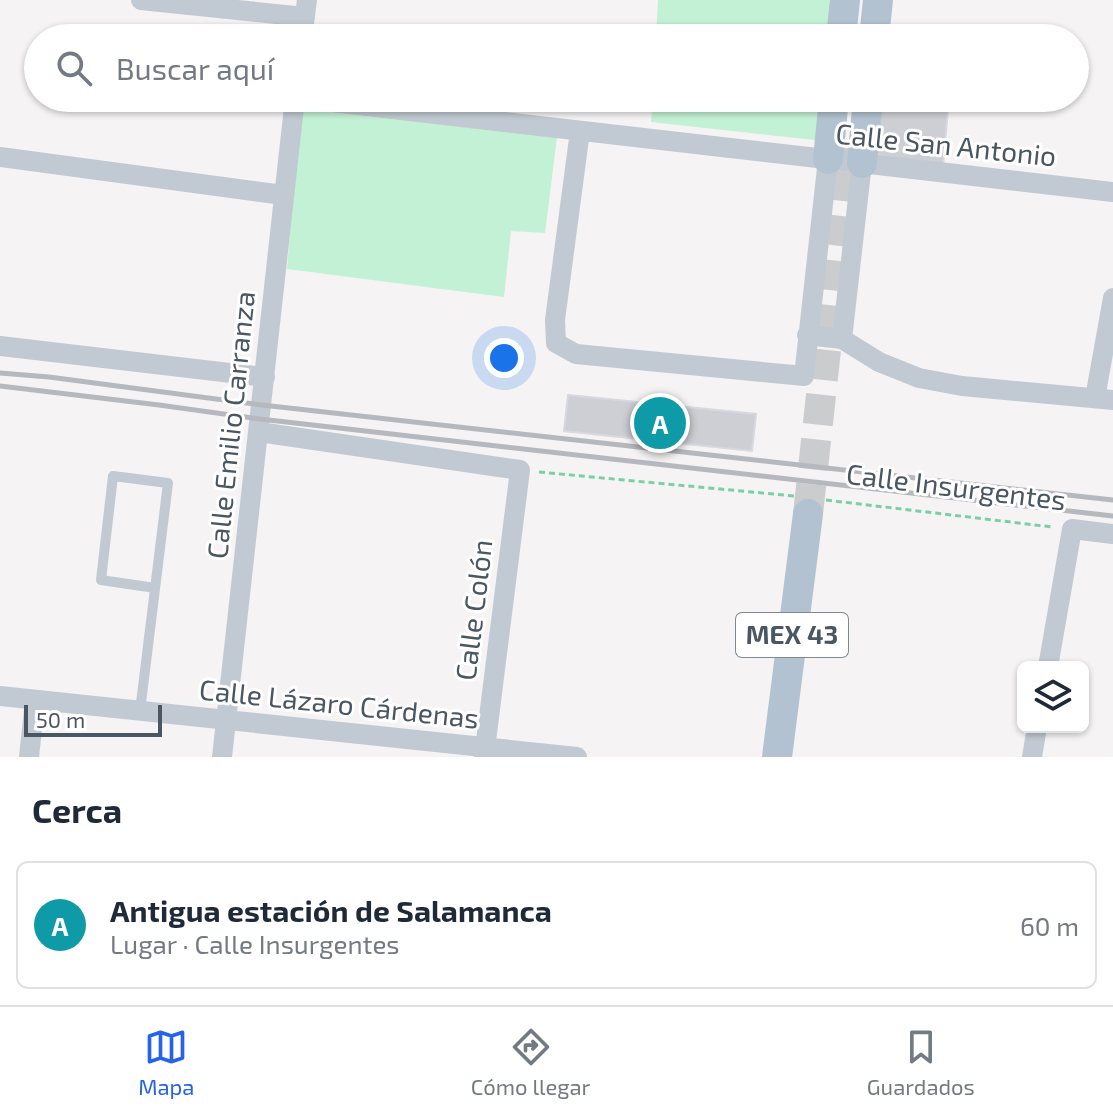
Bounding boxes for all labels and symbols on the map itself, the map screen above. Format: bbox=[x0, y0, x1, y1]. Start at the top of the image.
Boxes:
street label: Calle San Antonio bbox=[834, 116, 1058, 172]
street label: Calle Emilio Carranza bbox=[199, 289, 261, 560]
your location bbox=[484, 338, 524, 378]
pin: A bbox=[634, 393, 686, 453]
street label: Calle Insurgentes bbox=[844, 456, 1068, 516]
street label: Calle Colón bbox=[448, 538, 499, 682]
road number: MEX 43 bbox=[736, 613, 848, 657]
street label: Calle Lázaro Cárdenas bbox=[198, 671, 481, 735]
scale bar bbox=[24, 701, 162, 737]

